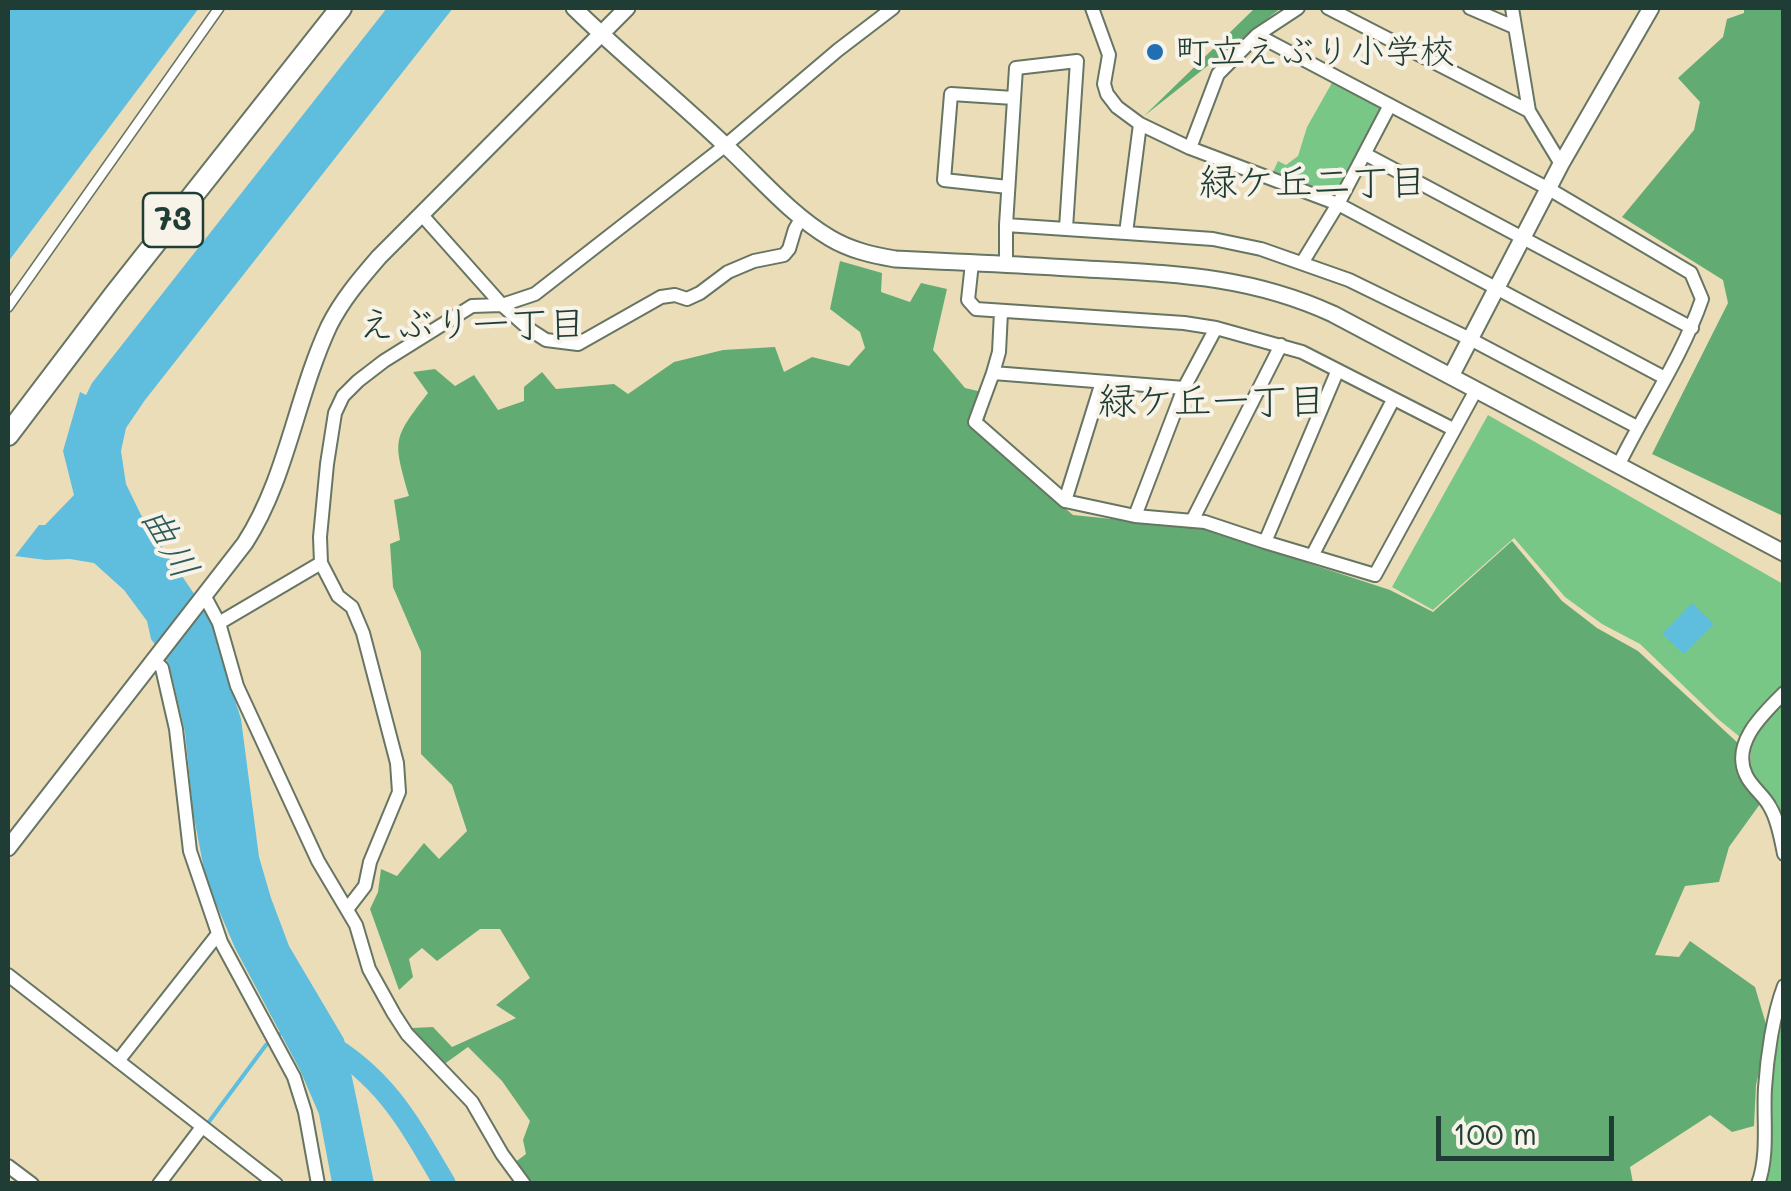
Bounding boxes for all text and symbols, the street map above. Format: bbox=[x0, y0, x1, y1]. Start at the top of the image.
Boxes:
place label: 町立えぶり小学校 bbox=[1175, 31, 1455, 73]
marker: 町立えぶり小学校 bbox=[1144, 41, 1166, 63]
district label: 緑ケ丘二丁目 bbox=[1199, 160, 1427, 206]
road number: 73 bbox=[143, 193, 203, 247]
district label: えぶり一丁目 bbox=[358, 302, 586, 348]
district label: 緑ケ丘一丁目 bbox=[1098, 379, 1326, 425]
water label: 曲川 bbox=[131, 499, 207, 587]
scale bar bbox=[1441, 1096, 1618, 1158]
text: 100 m bbox=[1453, 1113, 1537, 1153]

